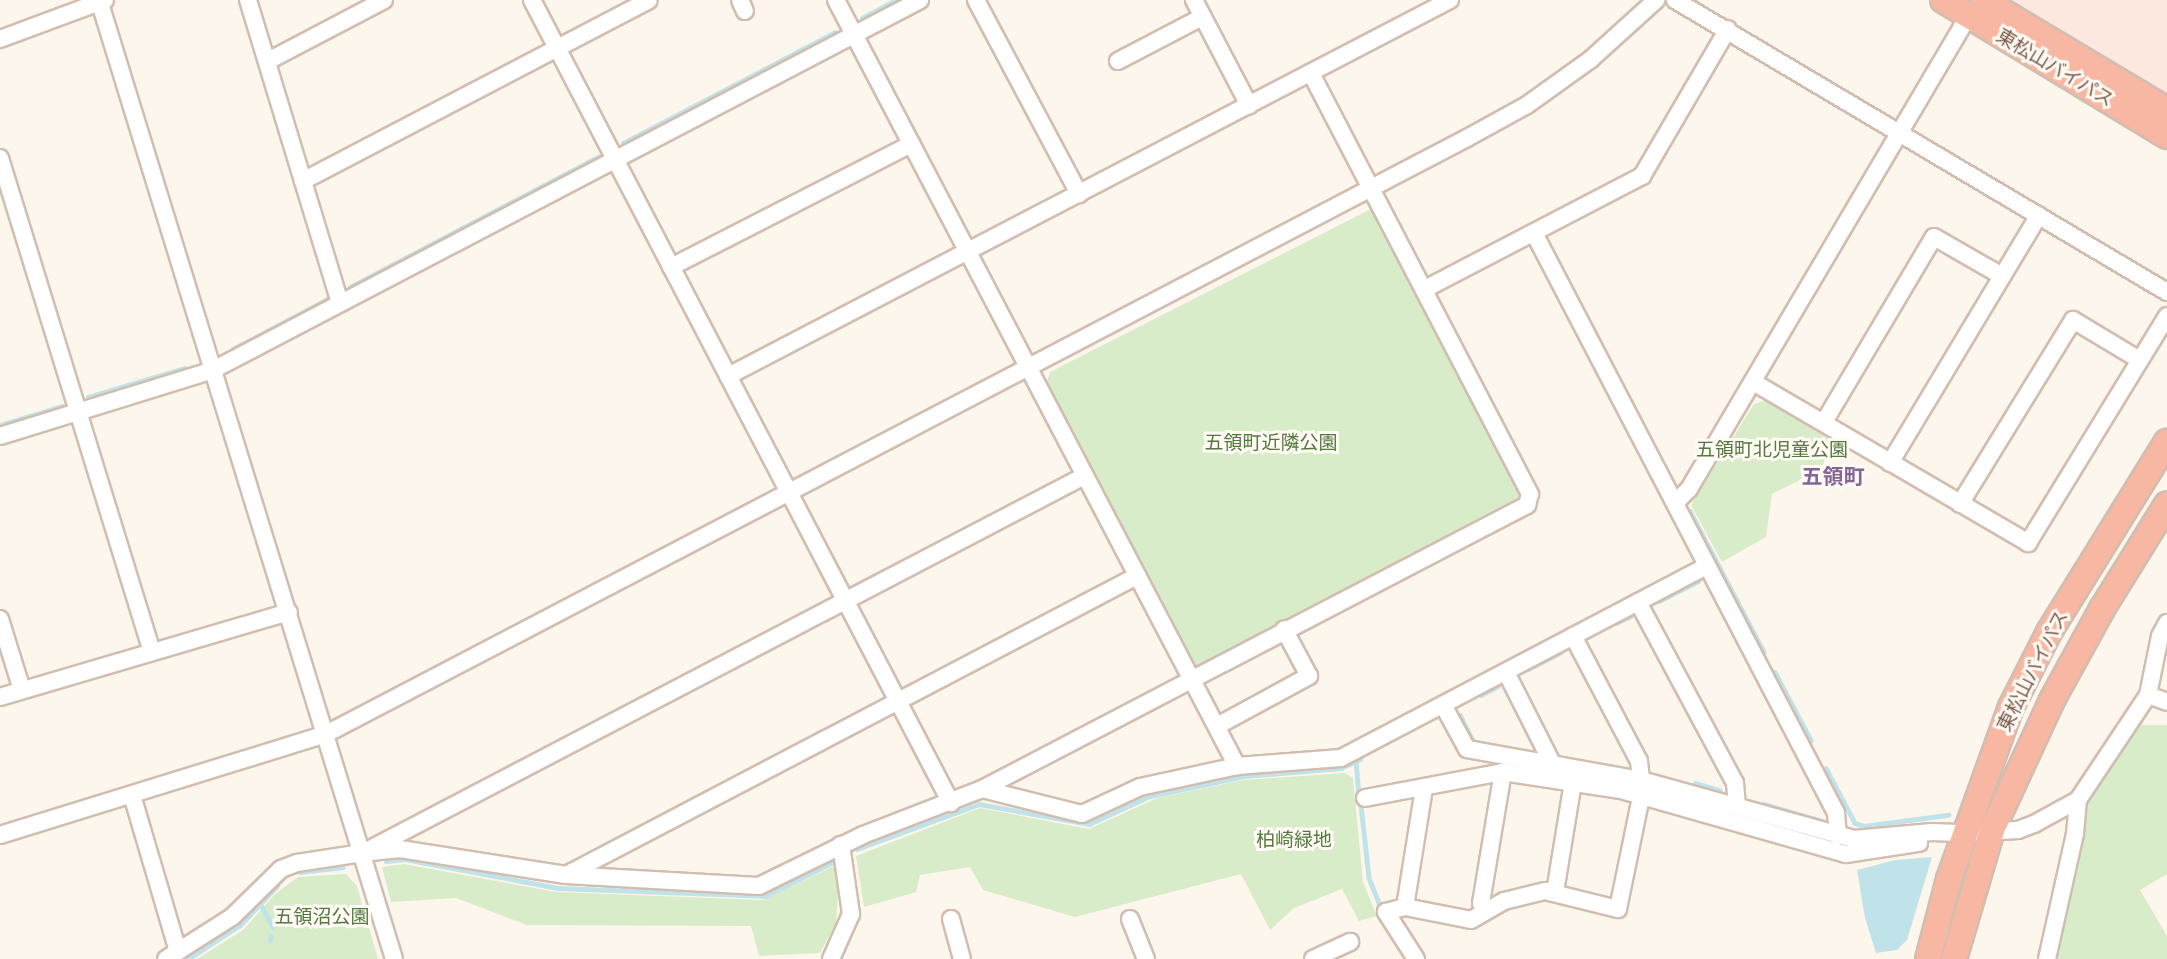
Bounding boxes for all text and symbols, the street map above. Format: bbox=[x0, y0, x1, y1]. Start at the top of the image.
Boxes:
street label: 東松山バイパス bbox=[1992, 24, 2118, 112]
park label: 五領町近隣公園 bbox=[1205, 432, 1337, 454]
park label: 五領町北児童公園 bbox=[1696, 439, 1848, 461]
district label: 五領町 bbox=[1802, 464, 1864, 490]
street label: 東松山バイパス bbox=[1993, 607, 2073, 735]
park label: 柏崎緑地 bbox=[1256, 829, 1332, 851]
park label: 五領沼公園 bbox=[275, 906, 369, 928]

